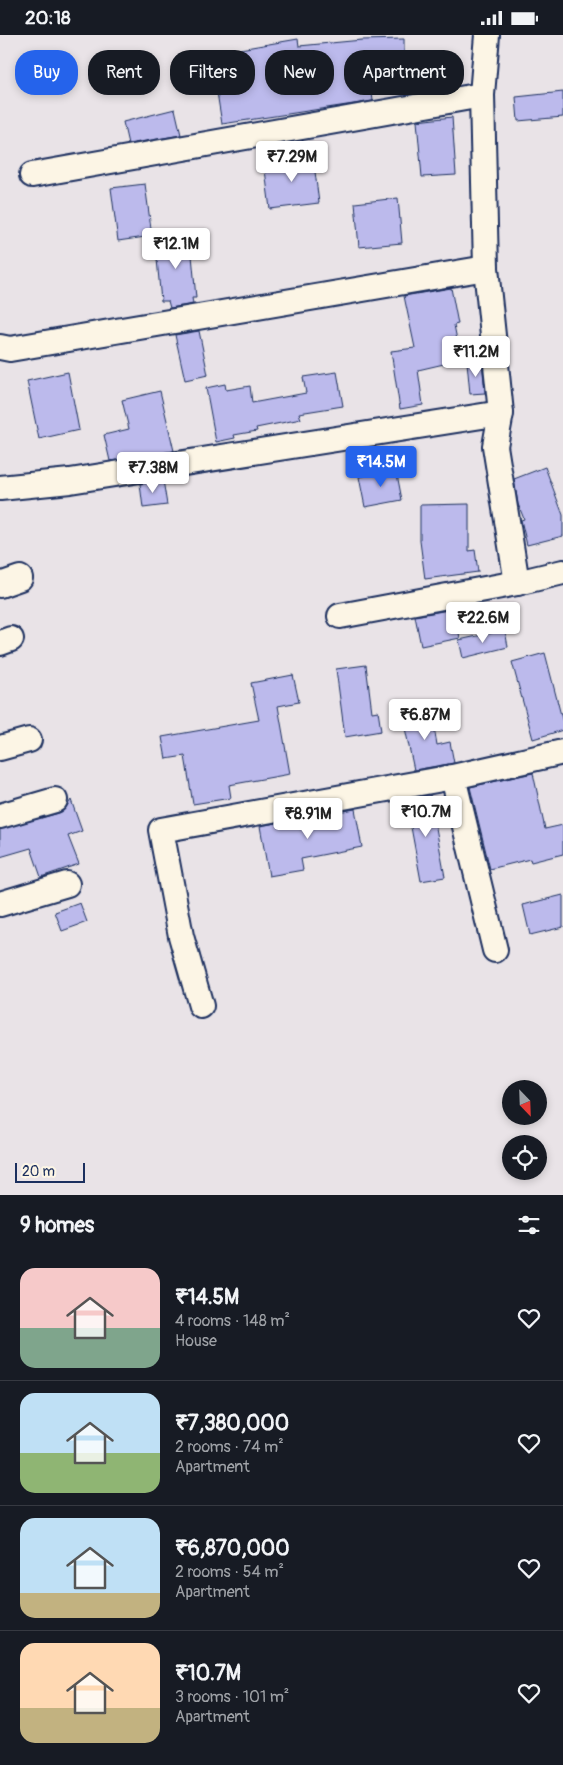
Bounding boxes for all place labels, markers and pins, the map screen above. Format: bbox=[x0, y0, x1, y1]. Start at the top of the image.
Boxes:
pin: ₹7.29M bbox=[251, 141, 333, 183]
pin: ₹12.1M bbox=[135, 227, 217, 270]
pin: ₹11.2M bbox=[435, 335, 517, 378]
pin: ₹14.5M bbox=[340, 445, 422, 488]
pin: ₹7.38M bbox=[112, 451, 194, 494]
pin: ₹22.6M bbox=[442, 601, 524, 644]
pin: ₹6.87M bbox=[384, 699, 466, 741]
pin: ₹10.7M bbox=[385, 795, 467, 838]
pin: ₹8.91M bbox=[267, 797, 349, 840]

